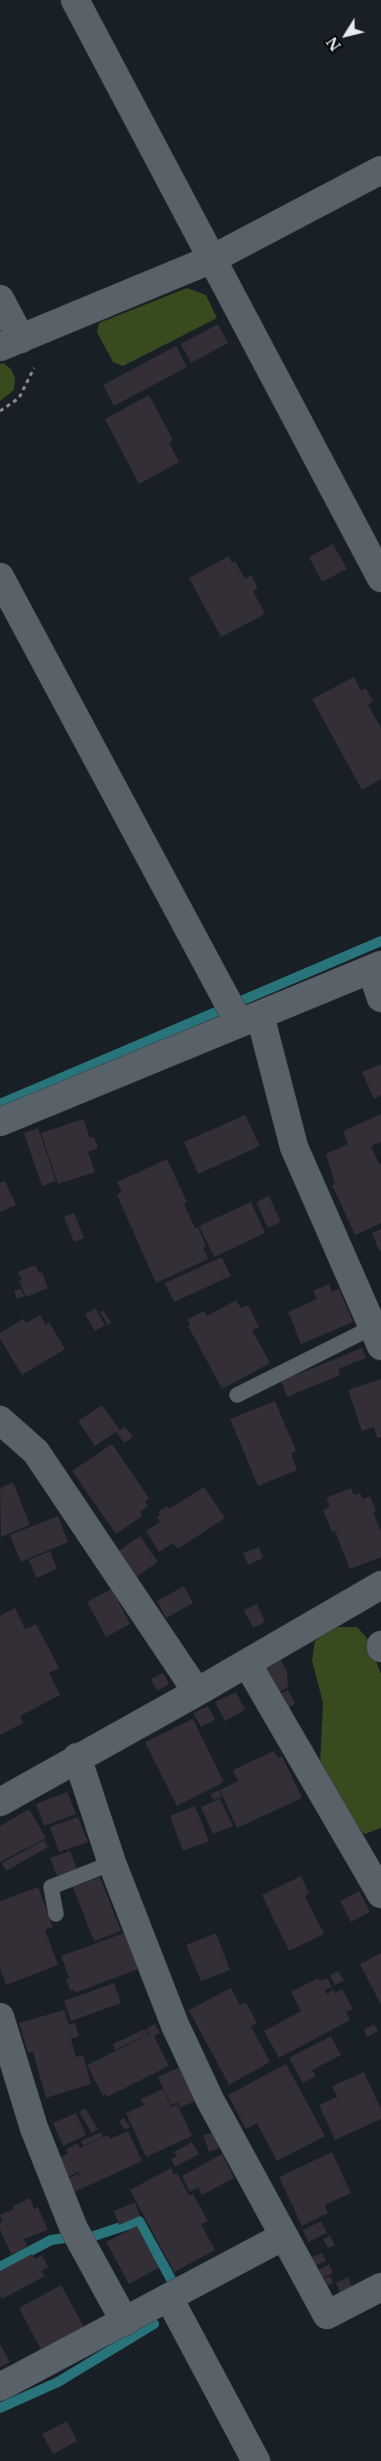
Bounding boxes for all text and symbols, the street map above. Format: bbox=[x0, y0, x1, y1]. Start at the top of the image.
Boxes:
north arrow bbox=[321, 10, 371, 60]
text: N bbox=[323, 33, 345, 54]

